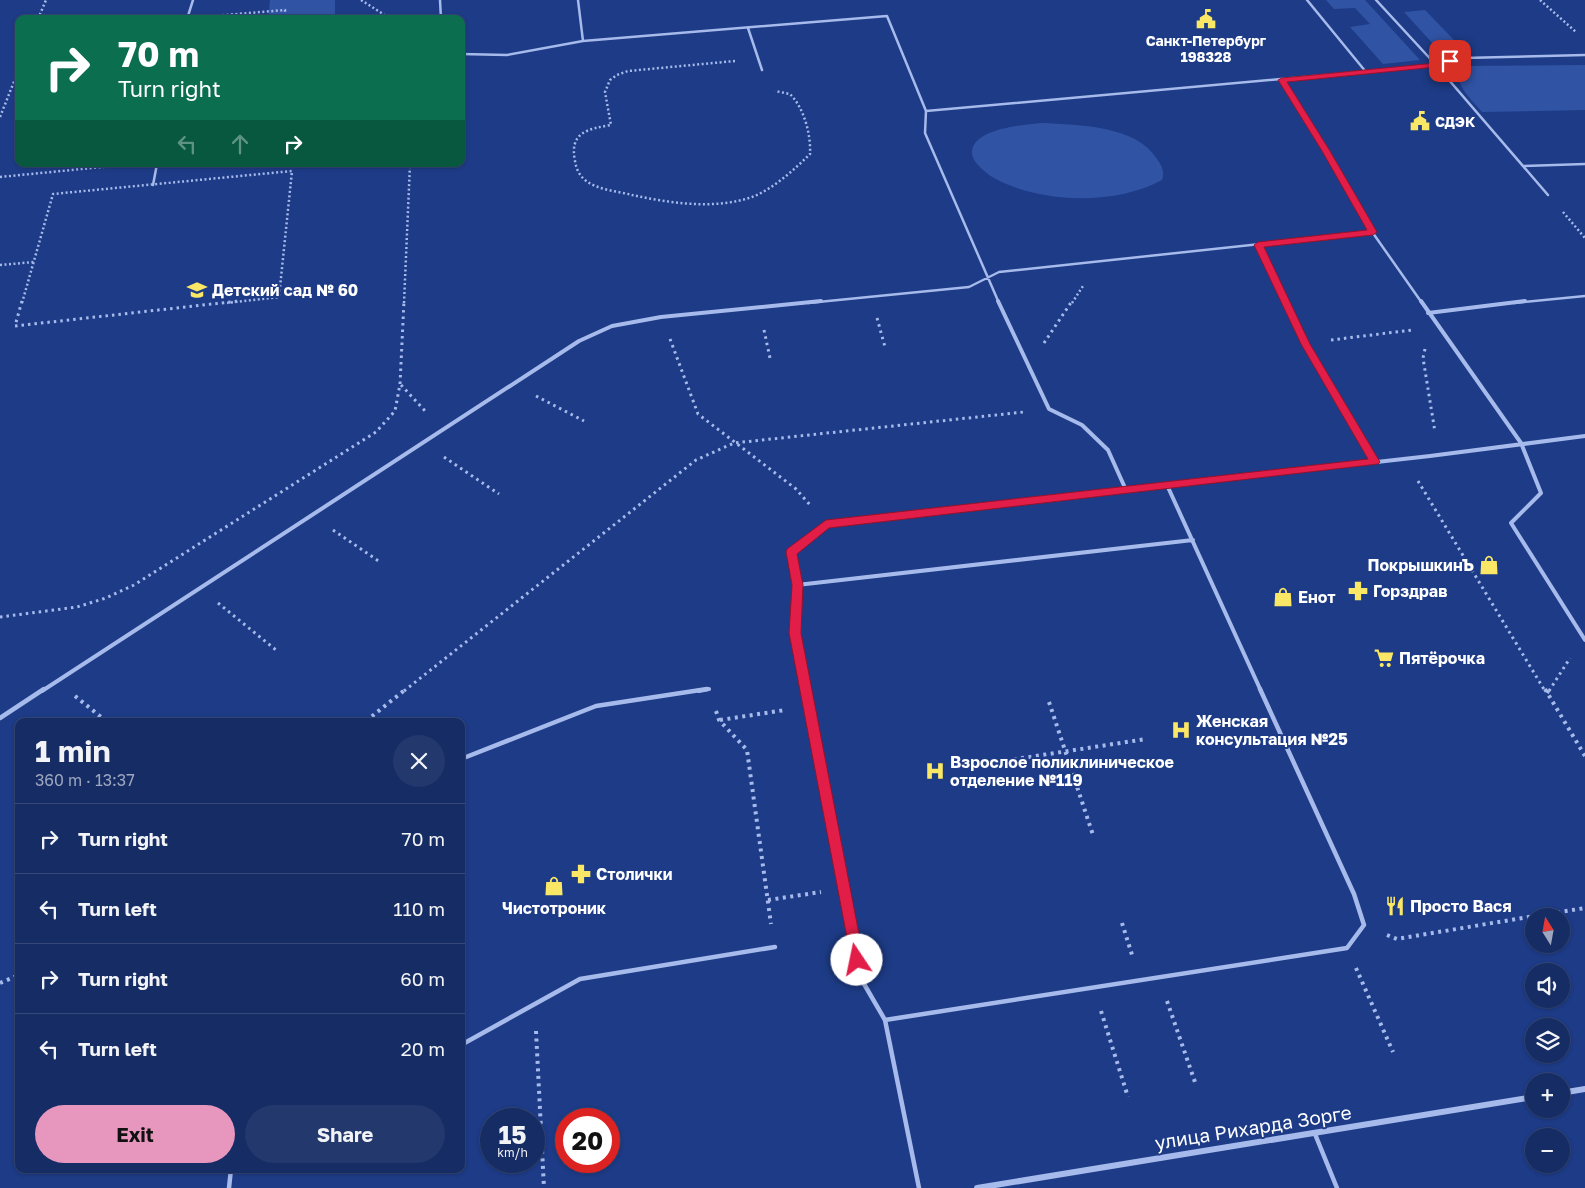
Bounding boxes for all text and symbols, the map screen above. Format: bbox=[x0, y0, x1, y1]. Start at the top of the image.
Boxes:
public building icon: Санкт-Петербург 198328 bbox=[1195, 8, 1217, 30]
place label: Санкт-Петербург 198328 bbox=[1146, 32, 1267, 65]
text: 70 m bbox=[118, 33, 199, 75]
icon: right bbox=[35, 35, 100, 100]
pin bbox=[1429, 40, 1471, 82]
icon: arrive bbox=[1436, 47, 1464, 75]
text: Turn right bbox=[118, 75, 221, 102]
public building icon: СДЭК bbox=[1409, 110, 1431, 132]
place label: СДЭК bbox=[1435, 113, 1476, 130]
icon: left bbox=[173, 130, 201, 158]
icon: ahead bbox=[226, 130, 254, 158]
icon: right bbox=[279, 130, 307, 158]
school or university icon: Детский сад № 60 bbox=[186, 279, 208, 301]
place label: Детский сад № 60 bbox=[212, 280, 358, 300]
shop icon: ПокрышкинЪ bbox=[1478, 554, 1500, 576]
place label: ПокрышкинЪ bbox=[1368, 555, 1474, 575]
pharmacy icon: Горздрав bbox=[1347, 580, 1369, 602]
place label: Горздрав bbox=[1373, 581, 1447, 601]
shop icon: Енот bbox=[1272, 586, 1294, 608]
place label: Енот bbox=[1298, 587, 1336, 607]
supermarket icon: Пятёрочка bbox=[1373, 647, 1395, 669]
place label: Пятёрочка bbox=[1399, 648, 1485, 668]
place label: Женская консультация №25 bbox=[1196, 711, 1348, 749]
hospital icon: Женская консультация №25 bbox=[1170, 719, 1192, 741]
text: 1 min bbox=[35, 733, 111, 769]
button: close bbox=[393, 735, 445, 787]
place label: Взрослое поликлиническое отделение №119 bbox=[950, 752, 1174, 790]
hospital icon: Взрослое поликлиническое отделение №119 bbox=[924, 760, 946, 782]
text: 360 m · 13:37 bbox=[35, 770, 135, 790]
icon: right bbox=[35, 825, 63, 853]
text: Turn right bbox=[78, 827, 168, 850]
text: 70 m bbox=[402, 827, 445, 850]
pharmacy icon: Столички bbox=[570, 863, 592, 885]
place label: Столички bbox=[596, 864, 673, 884]
shop icon: Чистотроник bbox=[543, 875, 565, 897]
icon: left bbox=[35, 895, 63, 923]
restaurant icon: Просто Вася bbox=[1384, 895, 1406, 917]
place label: Просто Вася bbox=[1410, 896, 1512, 916]
text: Turn left bbox=[78, 897, 157, 920]
text: 110 m bbox=[393, 897, 445, 920]
place label: Чистотроник bbox=[502, 898, 607, 918]
north arrow bbox=[1525, 908, 1570, 952]
map controls bbox=[1525, 908, 1570, 1173]
position arrow bbox=[830, 933, 882, 985]
button: sound bbox=[1525, 963, 1570, 1008]
icon: right bbox=[35, 965, 63, 993]
text: Turn right bbox=[78, 967, 168, 990]
text: 60 m bbox=[400, 967, 445, 990]
button: layers bbox=[1525, 1018, 1570, 1063]
icon: left bbox=[35, 1035, 63, 1063]
text: Turn left bbox=[78, 1037, 157, 1060]
text: 20 m bbox=[401, 1037, 445, 1060]
button: + bbox=[1525, 1073, 1570, 1118]
street label: улица Рихарда Зорге bbox=[1153, 1100, 1353, 1154]
button: Exit bbox=[35, 1105, 235, 1163]
button: Share bbox=[245, 1105, 445, 1163]
speed limit sign: 20 bbox=[555, 1108, 620, 1173]
text: 15 bbox=[498, 1119, 527, 1150]
button: − bbox=[1525, 1128, 1570, 1173]
text: km/h bbox=[497, 1145, 528, 1160]

